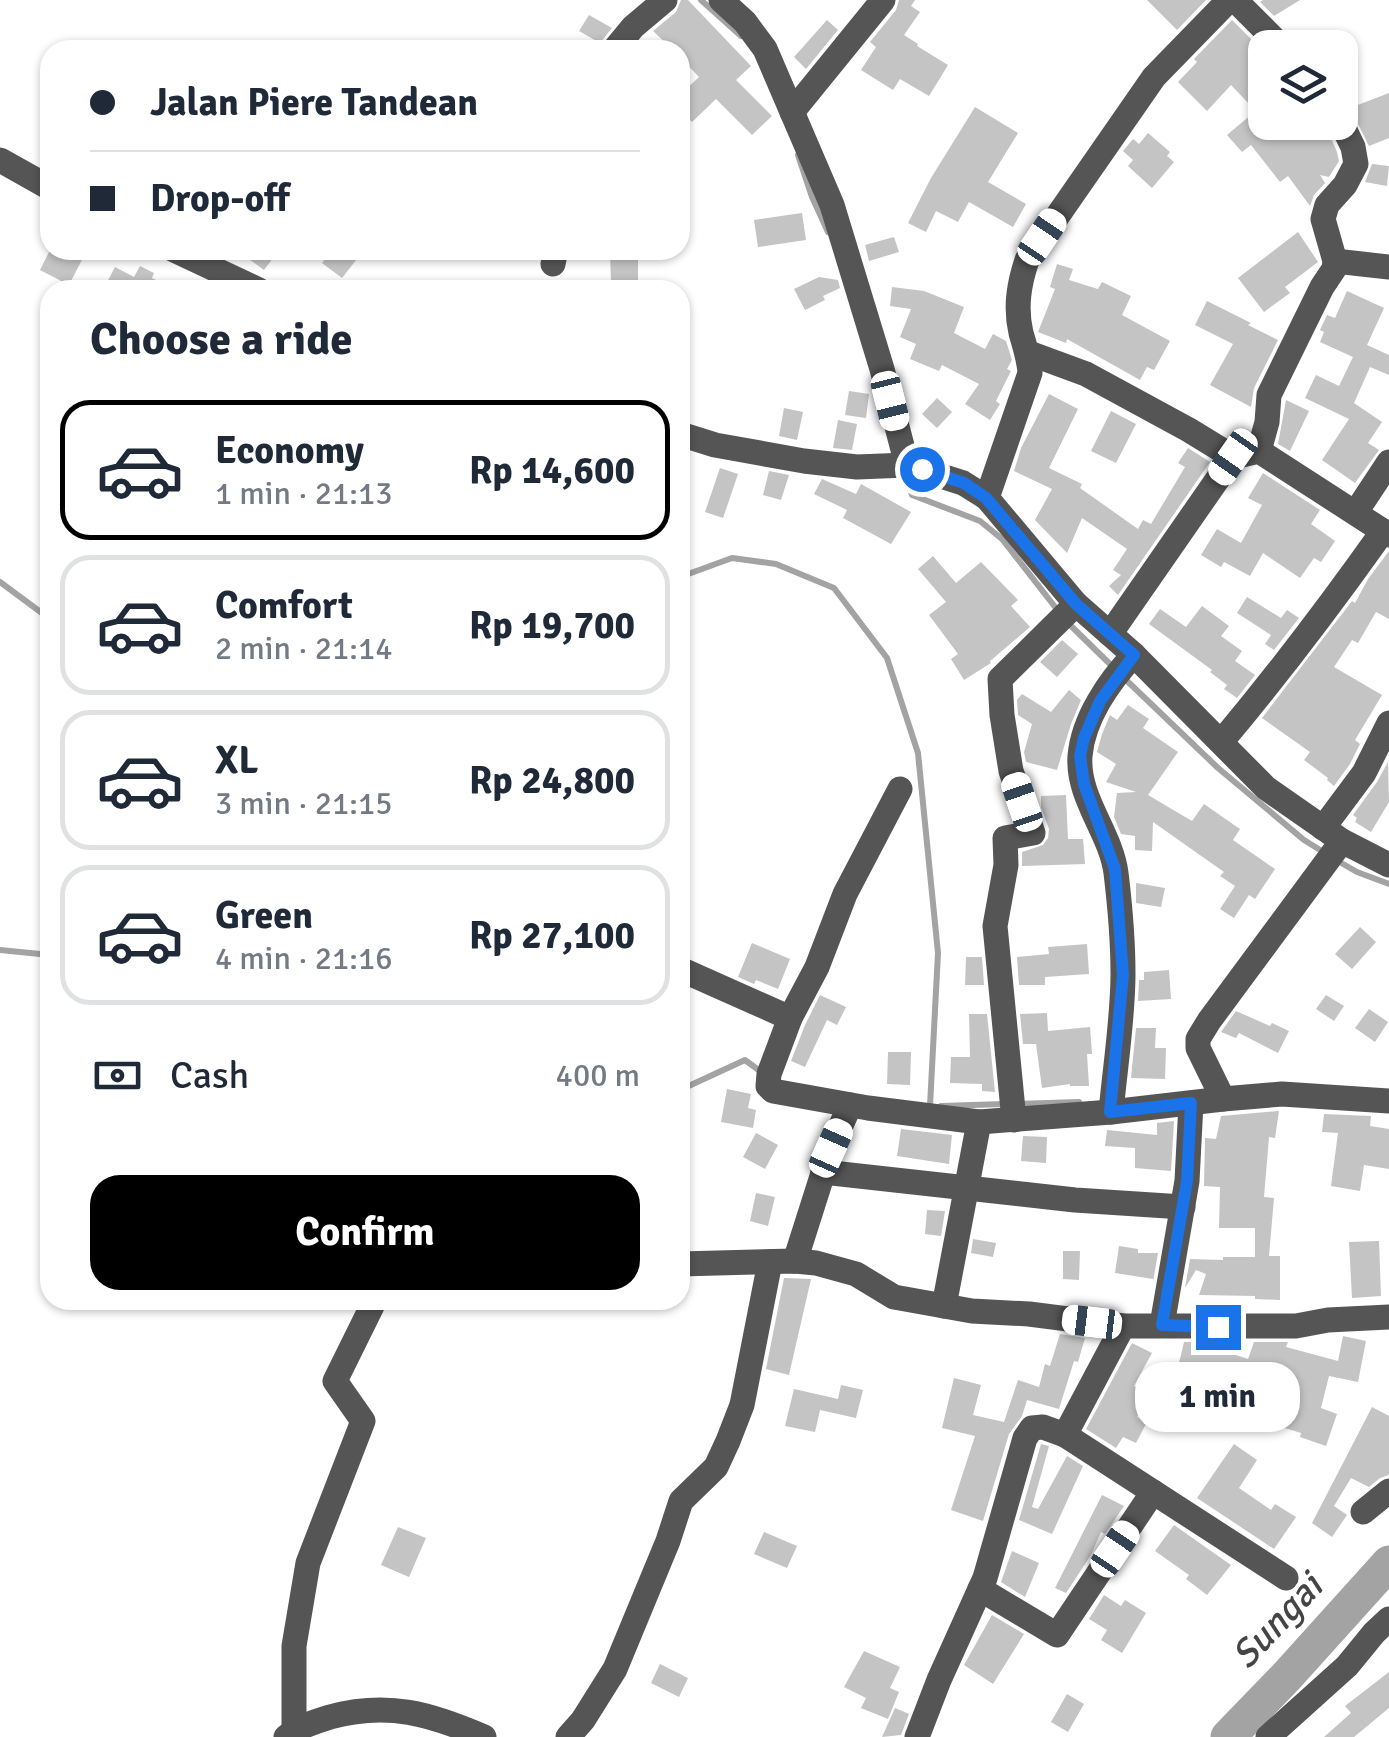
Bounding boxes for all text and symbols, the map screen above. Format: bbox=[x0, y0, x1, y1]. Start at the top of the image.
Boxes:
map controls bbox=[1248, 30, 1358, 140]
button: layers bbox=[1248, 30, 1358, 140]
text: Jalan Piere Tandean bbox=[150, 79, 478, 126]
text: Drop-off bbox=[150, 175, 290, 222]
car bbox=[1013, 204, 1071, 270]
text: Choose a ride bbox=[90, 312, 353, 367]
car bbox=[868, 368, 912, 434]
car bbox=[1204, 424, 1262, 490]
icon: car bbox=[95, 425, 185, 515]
text: Economy bbox=[215, 427, 364, 474]
text: Rp 14,600 bbox=[469, 447, 635, 494]
route start bbox=[900, 447, 945, 492]
text: 1 min · 21:13 bbox=[215, 474, 393, 513]
icon: car bbox=[95, 580, 185, 670]
text: Comfort bbox=[215, 582, 353, 629]
text: Rp 19,700 bbox=[469, 602, 635, 649]
text: 2 min · 21:14 bbox=[215, 629, 393, 668]
icon: car bbox=[95, 735, 185, 825]
text: XL bbox=[215, 737, 258, 784]
text: Rp 24,800 bbox=[469, 757, 635, 804]
car bbox=[998, 769, 1046, 835]
text: 3 min · 21:15 bbox=[215, 784, 393, 823]
icon: car bbox=[95, 890, 185, 980]
text: Green bbox=[215, 892, 313, 939]
text: Rp 27,100 bbox=[469, 912, 635, 959]
text: 4 min · 21:16 bbox=[215, 939, 393, 978]
icon: cash bbox=[90, 1048, 145, 1103]
text: Cash bbox=[170, 1052, 249, 1099]
text: 400 m bbox=[556, 1056, 640, 1095]
car bbox=[805, 1114, 857, 1182]
button: Confirm bbox=[90, 1175, 640, 1290]
car bbox=[1060, 1303, 1124, 1341]
route end bbox=[1196, 1305, 1241, 1350]
callout: 1 min bbox=[1136, 1362, 1300, 1432]
text: 1 min bbox=[1179, 1377, 1256, 1416]
car bbox=[1086, 1516, 1144, 1582]
water label: Sungai bbox=[1222, 1561, 1335, 1678]

